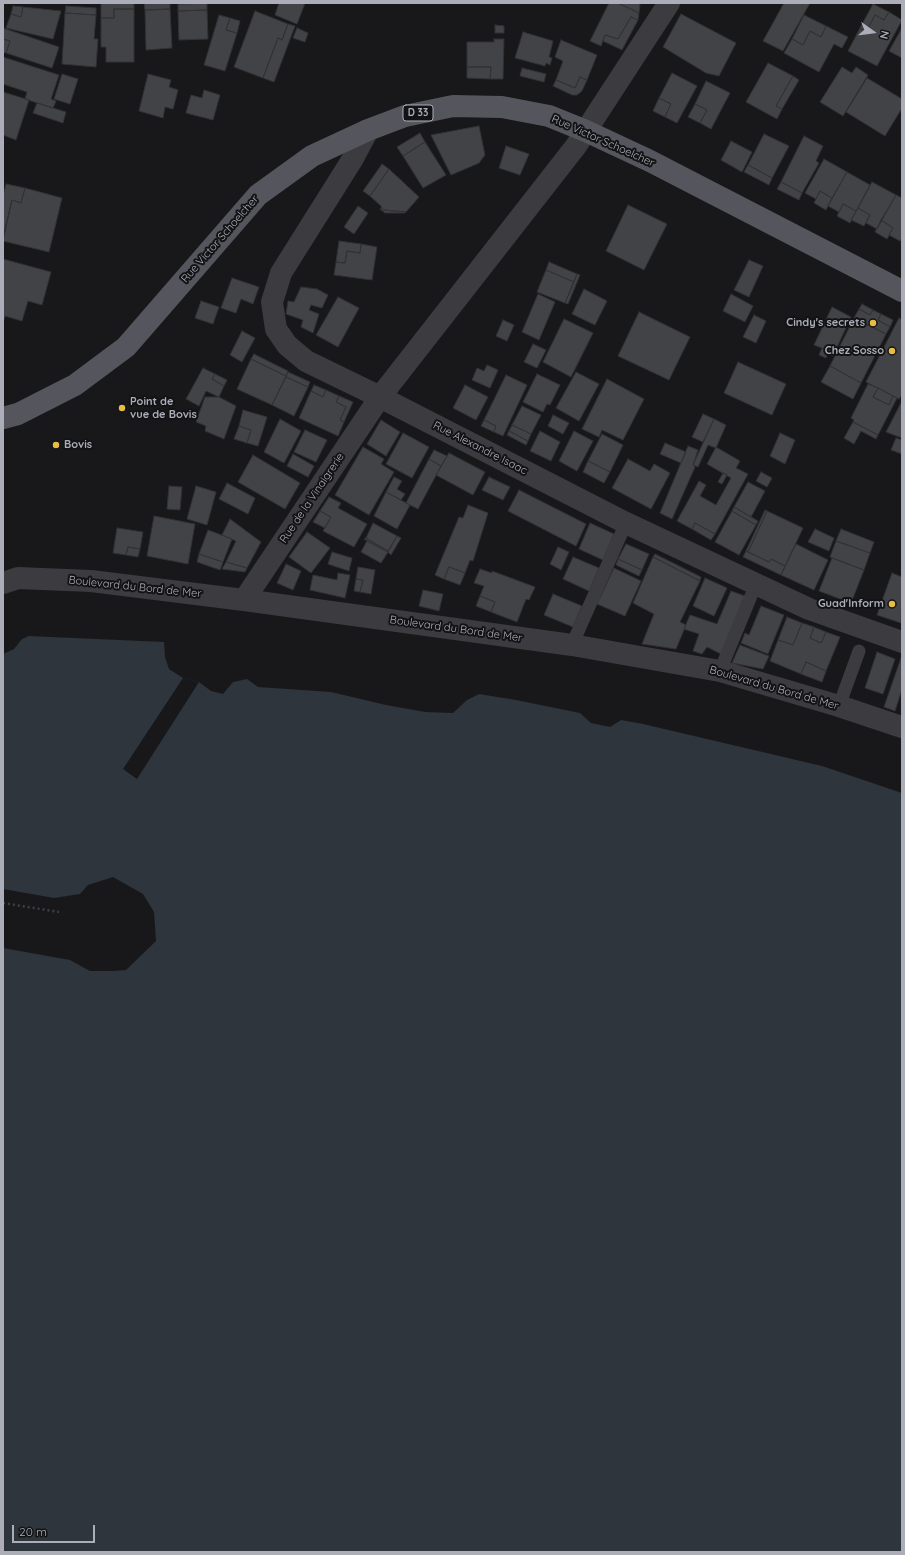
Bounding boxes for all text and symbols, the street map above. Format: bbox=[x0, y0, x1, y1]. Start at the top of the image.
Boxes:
north arrow bbox=[853, 12, 893, 52]
text: N bbox=[877, 29, 892, 41]
road number: D 33 bbox=[403, 105, 433, 121]
street label: Rue Victor Schoelcher bbox=[549, 112, 657, 170]
street label: Rue Victor Schoelcher bbox=[178, 193, 262, 285]
place label: Cindy's secrets bbox=[786, 316, 865, 330]
marker: Cindy's secrets bbox=[868, 318, 878, 328]
place label: Chez Sosso bbox=[825, 344, 884, 358]
marker: Chez Sosso bbox=[887, 346, 897, 356]
place label: Point de vue de Bovis bbox=[130, 395, 197, 421]
marker: Point de vue de Bovis bbox=[117, 403, 127, 413]
street label: Rue Alexandre Isaac bbox=[431, 419, 529, 477]
place label: Bovis bbox=[64, 438, 92, 452]
marker: Bovis bbox=[51, 440, 61, 450]
street label: Rue de la Vinaigrerie bbox=[277, 450, 347, 546]
street label: Boulevard du Bord de Mer bbox=[68, 573, 202, 601]
place label: Guad'Inform bbox=[818, 597, 884, 611]
marker: Guad'Inform bbox=[887, 599, 897, 609]
street label: Boulevard du Bord de Mer bbox=[389, 613, 523, 645]
street label: Boulevard du Bord de Mer bbox=[708, 663, 840, 713]
scale bar bbox=[14, 1517, 97, 1543]
text: 20 m bbox=[19, 1524, 47, 1539]

